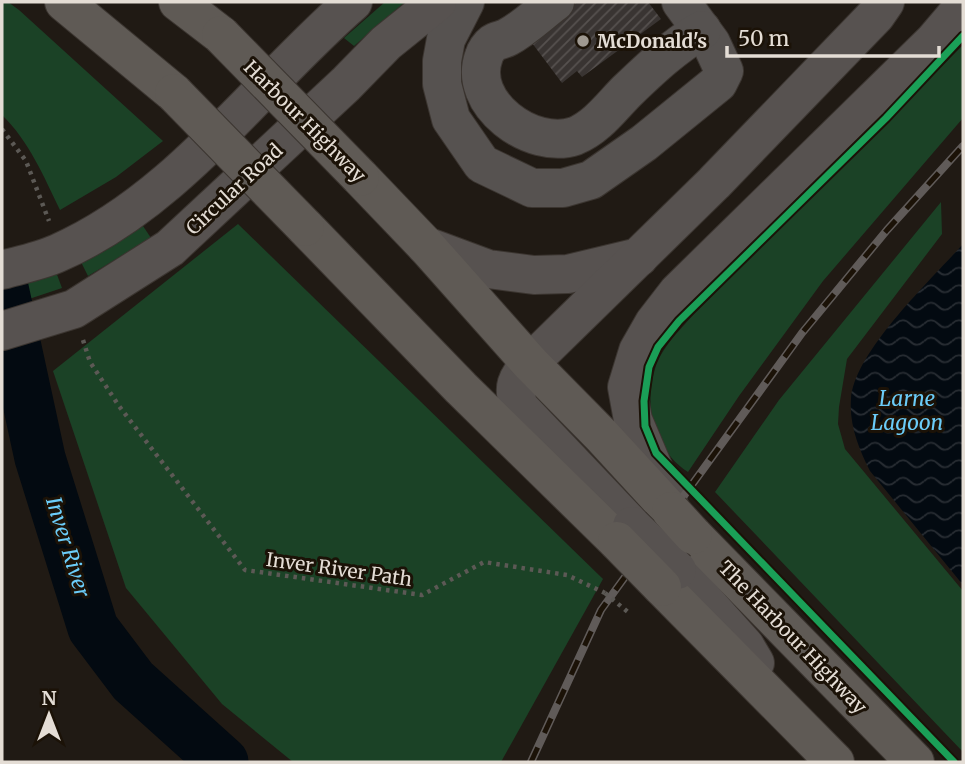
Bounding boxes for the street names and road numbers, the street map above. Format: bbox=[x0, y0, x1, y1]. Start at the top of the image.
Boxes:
street label: Harbour Highway bbox=[239, 55, 371, 187]
street label: Circular Road bbox=[181, 138, 287, 240]
street label: Inver River Path bbox=[264, 547, 414, 591]
street label: The Harbour Highway bbox=[714, 556, 872, 718]

